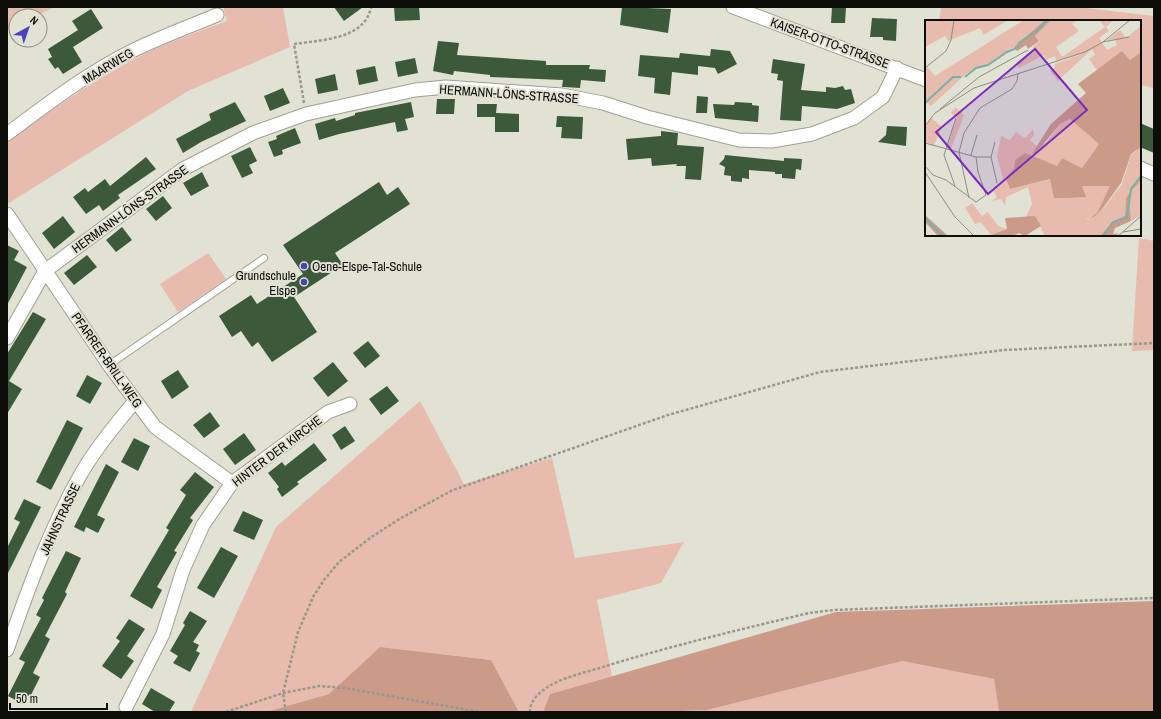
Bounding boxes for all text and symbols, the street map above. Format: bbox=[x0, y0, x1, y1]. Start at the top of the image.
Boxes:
north arrow bbox=[8, 8, 48, 48]
text: N bbox=[27, 13, 41, 28]
street label: KAISER-OTTO-STRASSE bbox=[768, 14, 892, 72]
inset map bbox=[925, 20, 1141, 236]
street label: MAARWEG bbox=[80, 44, 136, 88]
street label: HERMANN-LÖNS-STRASSE bbox=[439, 81, 579, 107]
street label: HERMANN-LÖNS-STRASSE bbox=[68, 161, 192, 257]
place label: Oene-Elspe-Tal-Schule bbox=[312, 258, 422, 275]
marker: Oene-Elspe-Tal-Schule bbox=[299, 261, 309, 271]
place label: Grundschule Elspe bbox=[236, 267, 296, 299]
marker: Grundschule Elspe bbox=[299, 277, 309, 287]
street label: PFARRER-BRILL-WEG bbox=[68, 309, 146, 411]
street label: HINTER DER KIRCHE bbox=[229, 412, 325, 490]
street label: JAHNSTRASSE bbox=[36, 480, 84, 558]
scale bar bbox=[10, 685, 107, 711]
text: 50 m bbox=[16, 691, 38, 707]

